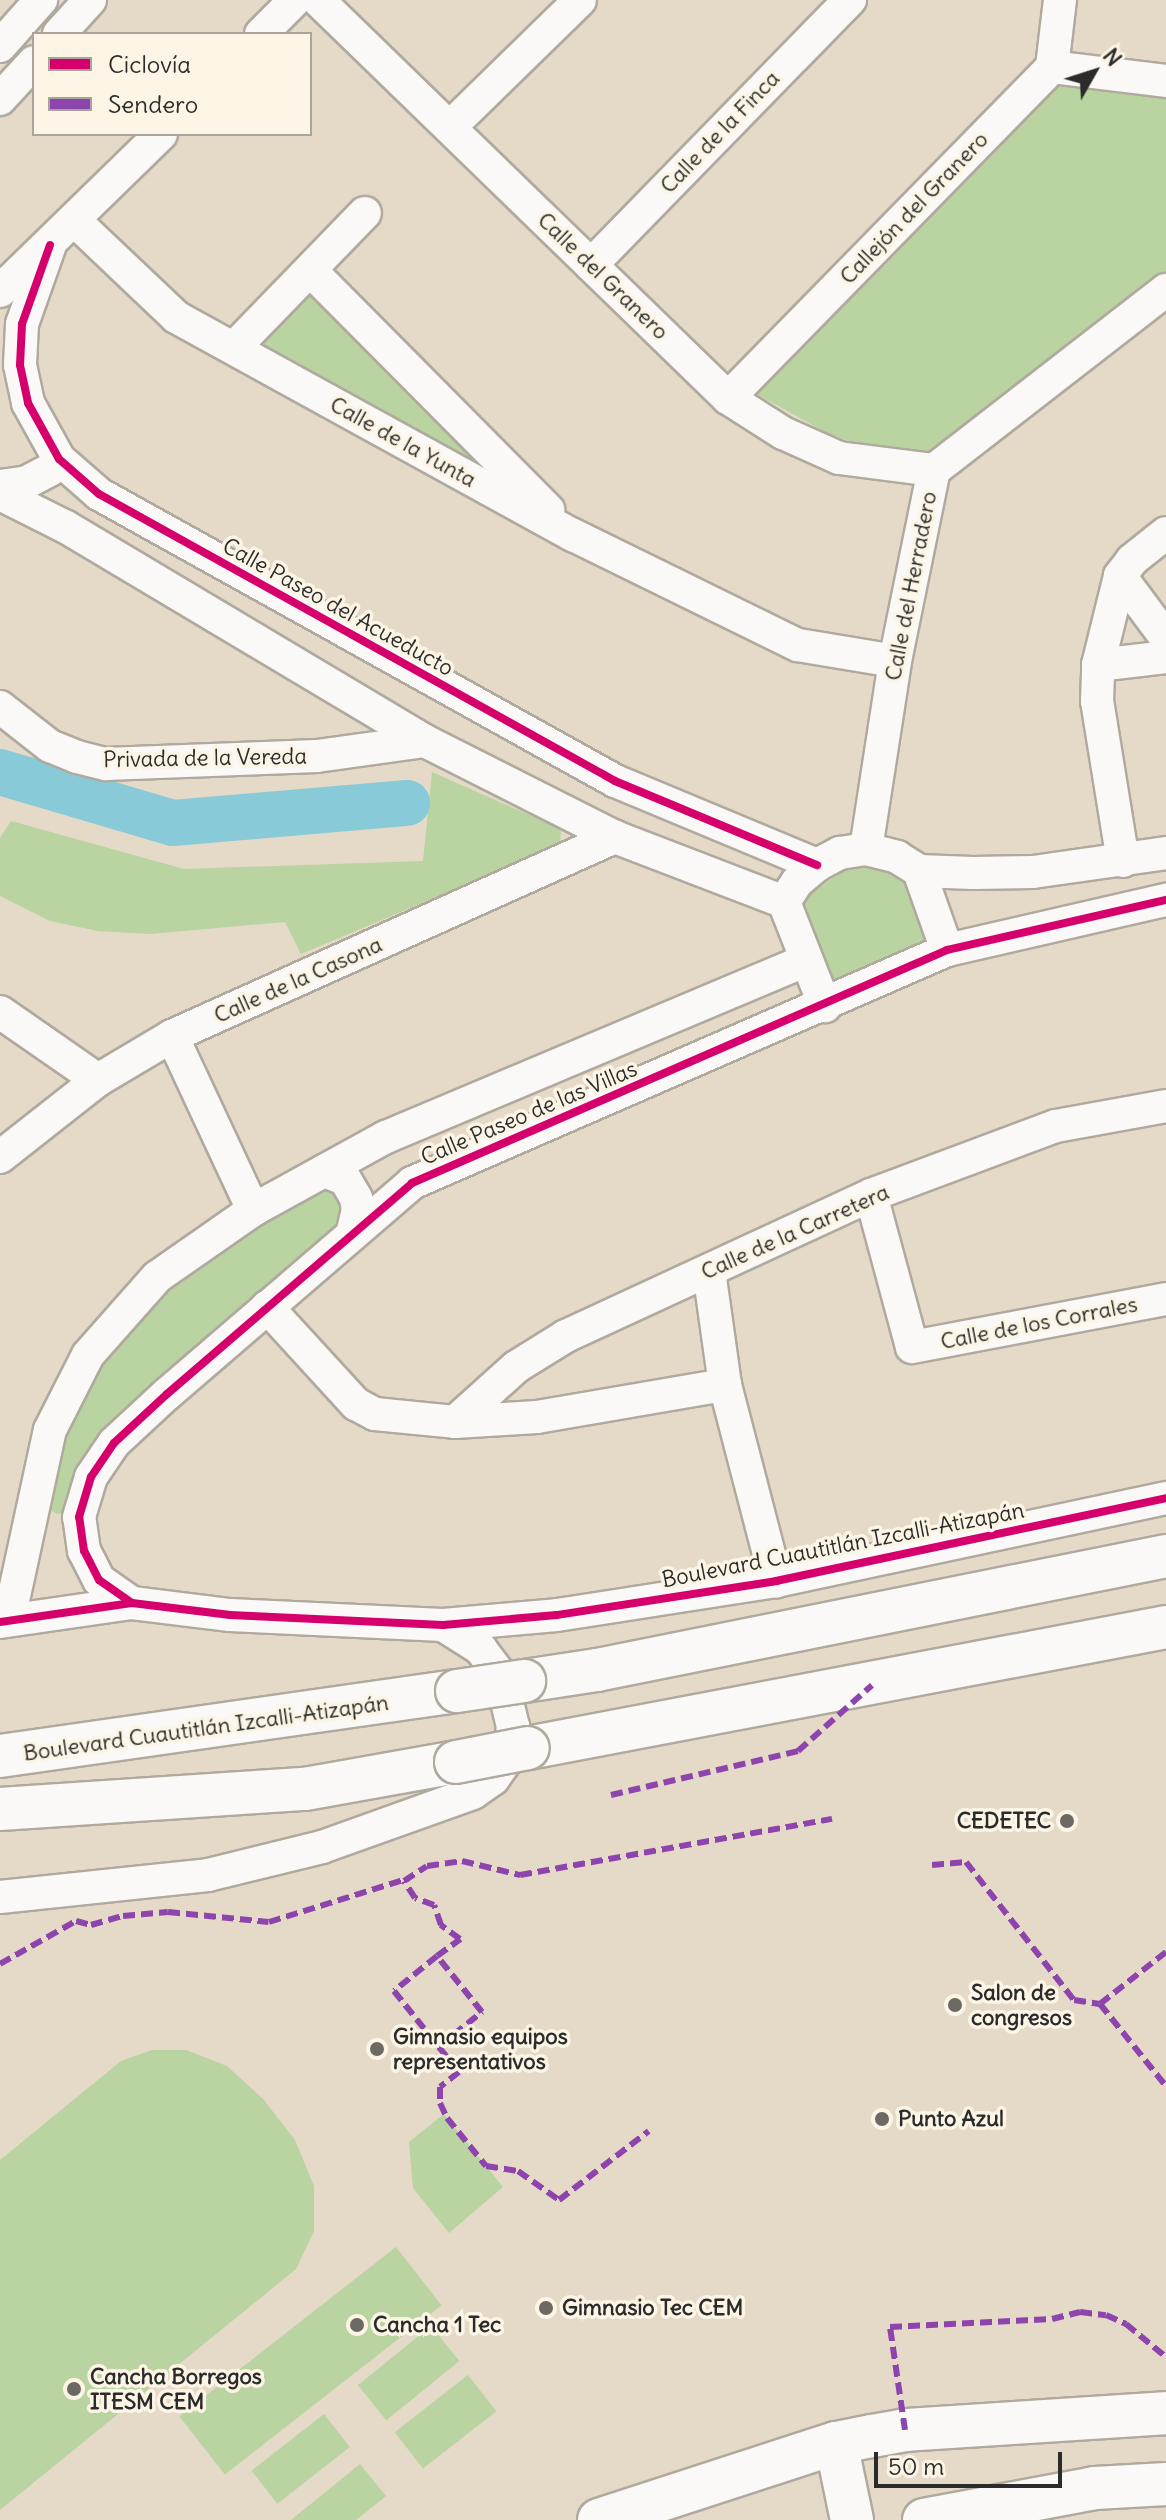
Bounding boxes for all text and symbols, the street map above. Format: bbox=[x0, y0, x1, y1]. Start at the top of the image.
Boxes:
legend bbox=[32, 32, 312, 136]
north arrow bbox=[1054, 32, 1134, 112]
text: N bbox=[1097, 42, 1128, 72]
text: Ciclovía bbox=[108, 49, 191, 79]
street label: Calle de la Finca bbox=[655, 65, 785, 199]
text: Sendero bbox=[108, 89, 198, 119]
street label: Callejón del Granero bbox=[834, 126, 994, 290]
street label: Calle del Granero bbox=[532, 207, 674, 345]
street label: Calle de la Yunta bbox=[325, 391, 481, 493]
street label: Calle del Herradero bbox=[880, 489, 942, 683]
street label: Calle Paseo del Acueducto bbox=[218, 532, 458, 682]
street label: Privada de la Vereda bbox=[103, 743, 307, 773]
street label: Calle de la Casona bbox=[210, 931, 386, 1029]
street label: Calle Paseo de las Villas bbox=[417, 1055, 641, 1171]
street label: Calle de la Carretera bbox=[697, 1179, 893, 1285]
street label: Calle de los Corrales bbox=[938, 1291, 1140, 1355]
street label: Boulevard Cuautitlán Izcalli-Atizapán bbox=[660, 1497, 1026, 1593]
street label: Boulevard Cuautitlán Izcalli-Atizapán bbox=[22, 1689, 390, 1767]
place label: CEDETEC bbox=[957, 1808, 1051, 1834]
marker: CEDETEC bbox=[1058, 1812, 1076, 1830]
place label: Salon de congresos bbox=[971, 1979, 1072, 2030]
marker: Salon de congresos bbox=[946, 1996, 964, 2014]
place label: Gimnasio equipos representativos bbox=[393, 2023, 568, 2074]
marker: Gimnasio equipos representativos bbox=[368, 2040, 386, 2058]
place label: Punto Azul bbox=[898, 2106, 1004, 2132]
marker: Punto Azul bbox=[873, 2110, 891, 2128]
place label: Gimnasio Tec CEM bbox=[562, 2295, 743, 2321]
marker: Gimnasio Tec CEM bbox=[537, 2299, 555, 2317]
place label: Cancha 1 Tec bbox=[373, 2312, 501, 2338]
marker: Cancha 1 Tec bbox=[348, 2316, 366, 2334]
place label: Cancha Borregos ITESM CEM bbox=[90, 2363, 262, 2414]
marker: Cancha Borregos ITESM CEM bbox=[65, 2380, 83, 2398]
scale bar bbox=[878, 2436, 1066, 2486]
text: 50 m bbox=[888, 2451, 944, 2481]

